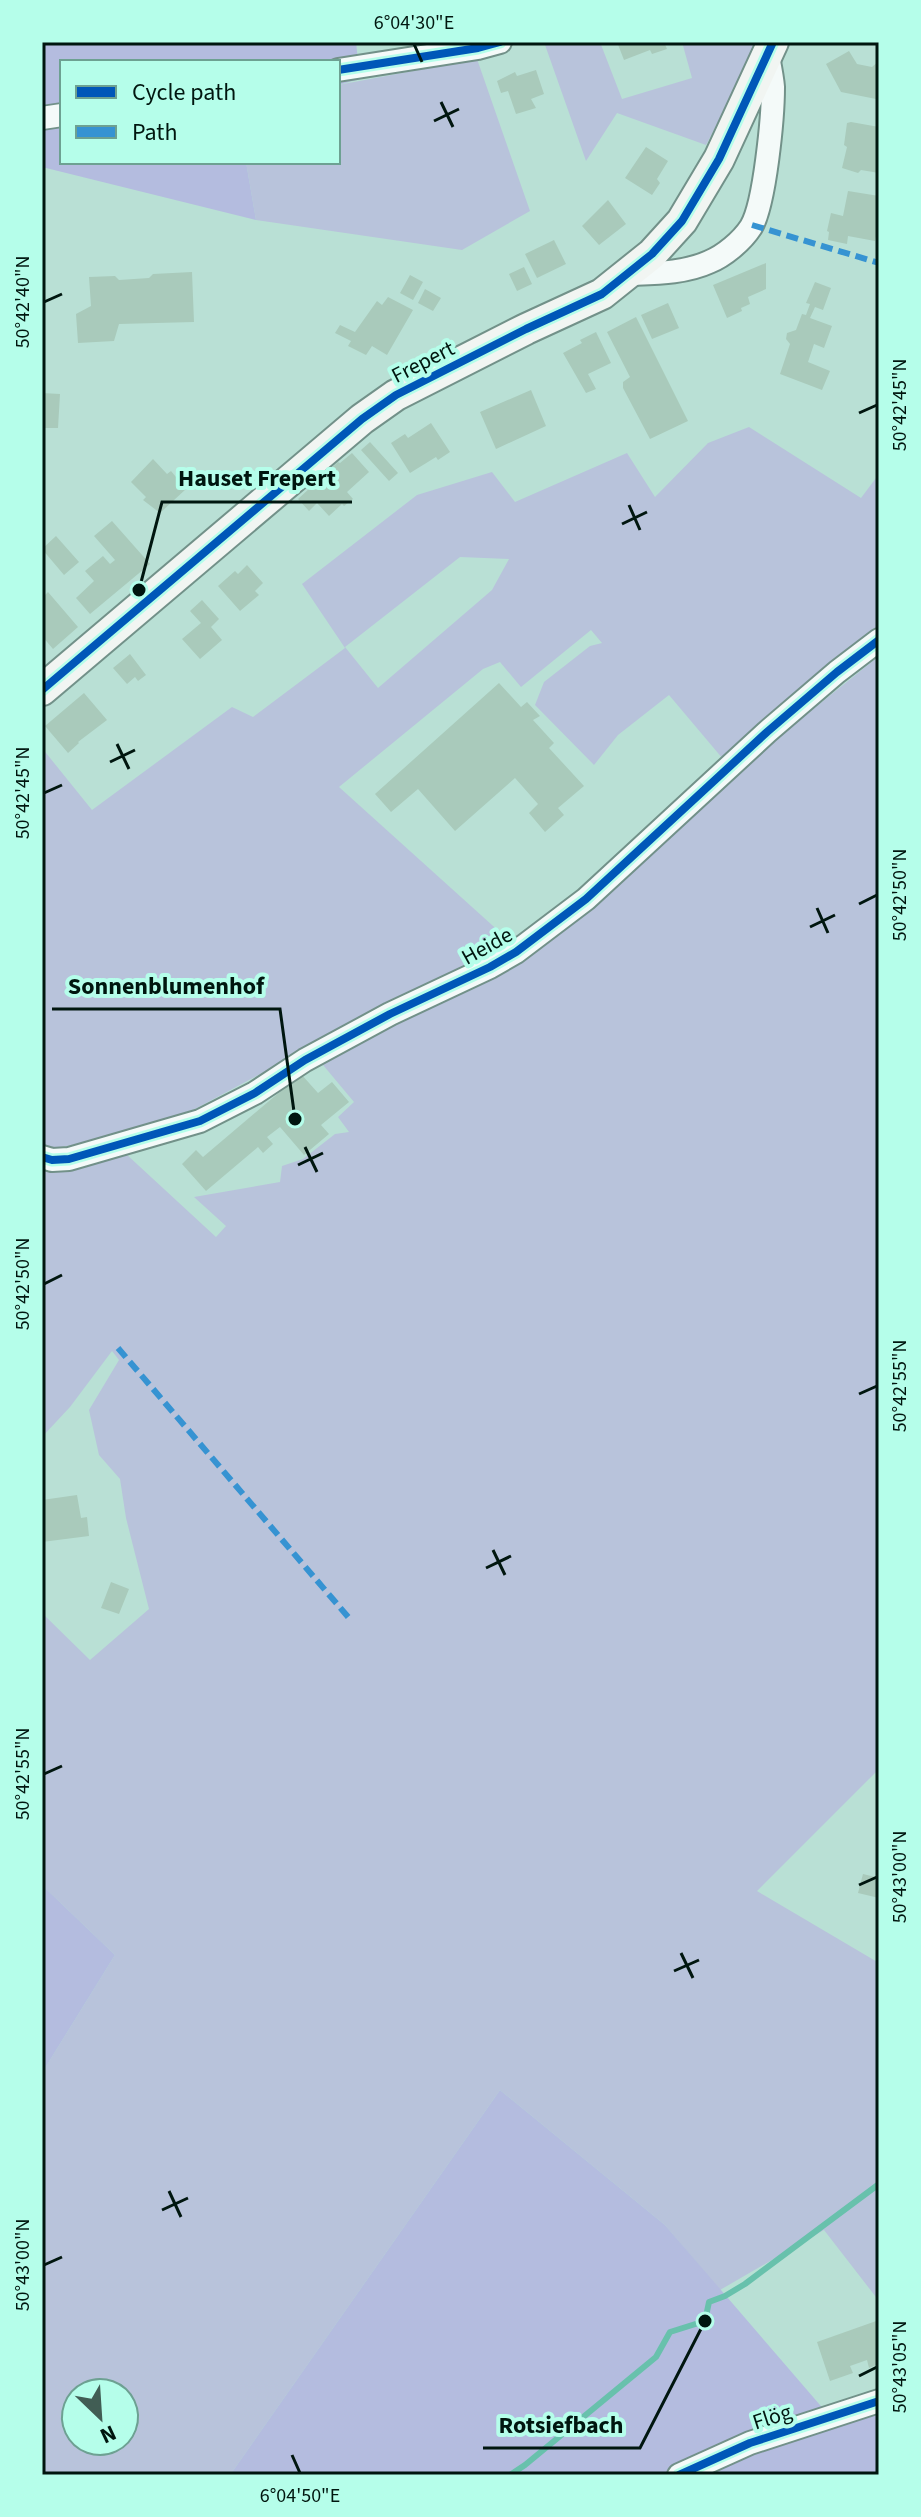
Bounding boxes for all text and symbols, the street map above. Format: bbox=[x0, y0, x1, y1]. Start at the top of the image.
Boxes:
text: 6°04'30"E bbox=[374, 9, 454, 37]
legend bbox=[60, 60, 340, 164]
text: Cycle path bbox=[132, 75, 236, 110]
text: Path bbox=[132, 115, 178, 150]
text: 50°42'40"N bbox=[9, 256, 37, 348]
street label: Frepert bbox=[386, 332, 461, 391]
text: 50°42'45"N bbox=[886, 359, 914, 451]
callout: Hauset Frepert bbox=[162, 454, 352, 502]
text: Hauset Frepert bbox=[178, 461, 336, 496]
text: 50°42'45"N bbox=[9, 747, 37, 839]
text: 50°42'50"N bbox=[886, 849, 914, 941]
street label: Heide bbox=[456, 919, 518, 973]
callout: Sonnenblumenhof bbox=[52, 961, 280, 1009]
text: Sonnenblumenhof bbox=[68, 969, 265, 1004]
text: 50°42'50"N bbox=[9, 1238, 37, 1330]
text: 50°42'55"N bbox=[886, 1340, 914, 1432]
text: 50°42'55"N bbox=[9, 1728, 37, 1820]
text: 50°43'00"N bbox=[886, 1831, 914, 1923]
text: 50°43'00"N bbox=[9, 2219, 37, 2311]
text: 50°43'05"N bbox=[886, 2321, 914, 2413]
north arrow bbox=[60, 2377, 140, 2457]
street label: Flög bbox=[748, 2396, 796, 2438]
callout: Rotsiefbach bbox=[483, 2400, 640, 2448]
text: Rotsiefbach bbox=[499, 2408, 623, 2443]
text: N bbox=[95, 2417, 121, 2452]
text: 6°04'50"E bbox=[260, 2482, 340, 2510]

